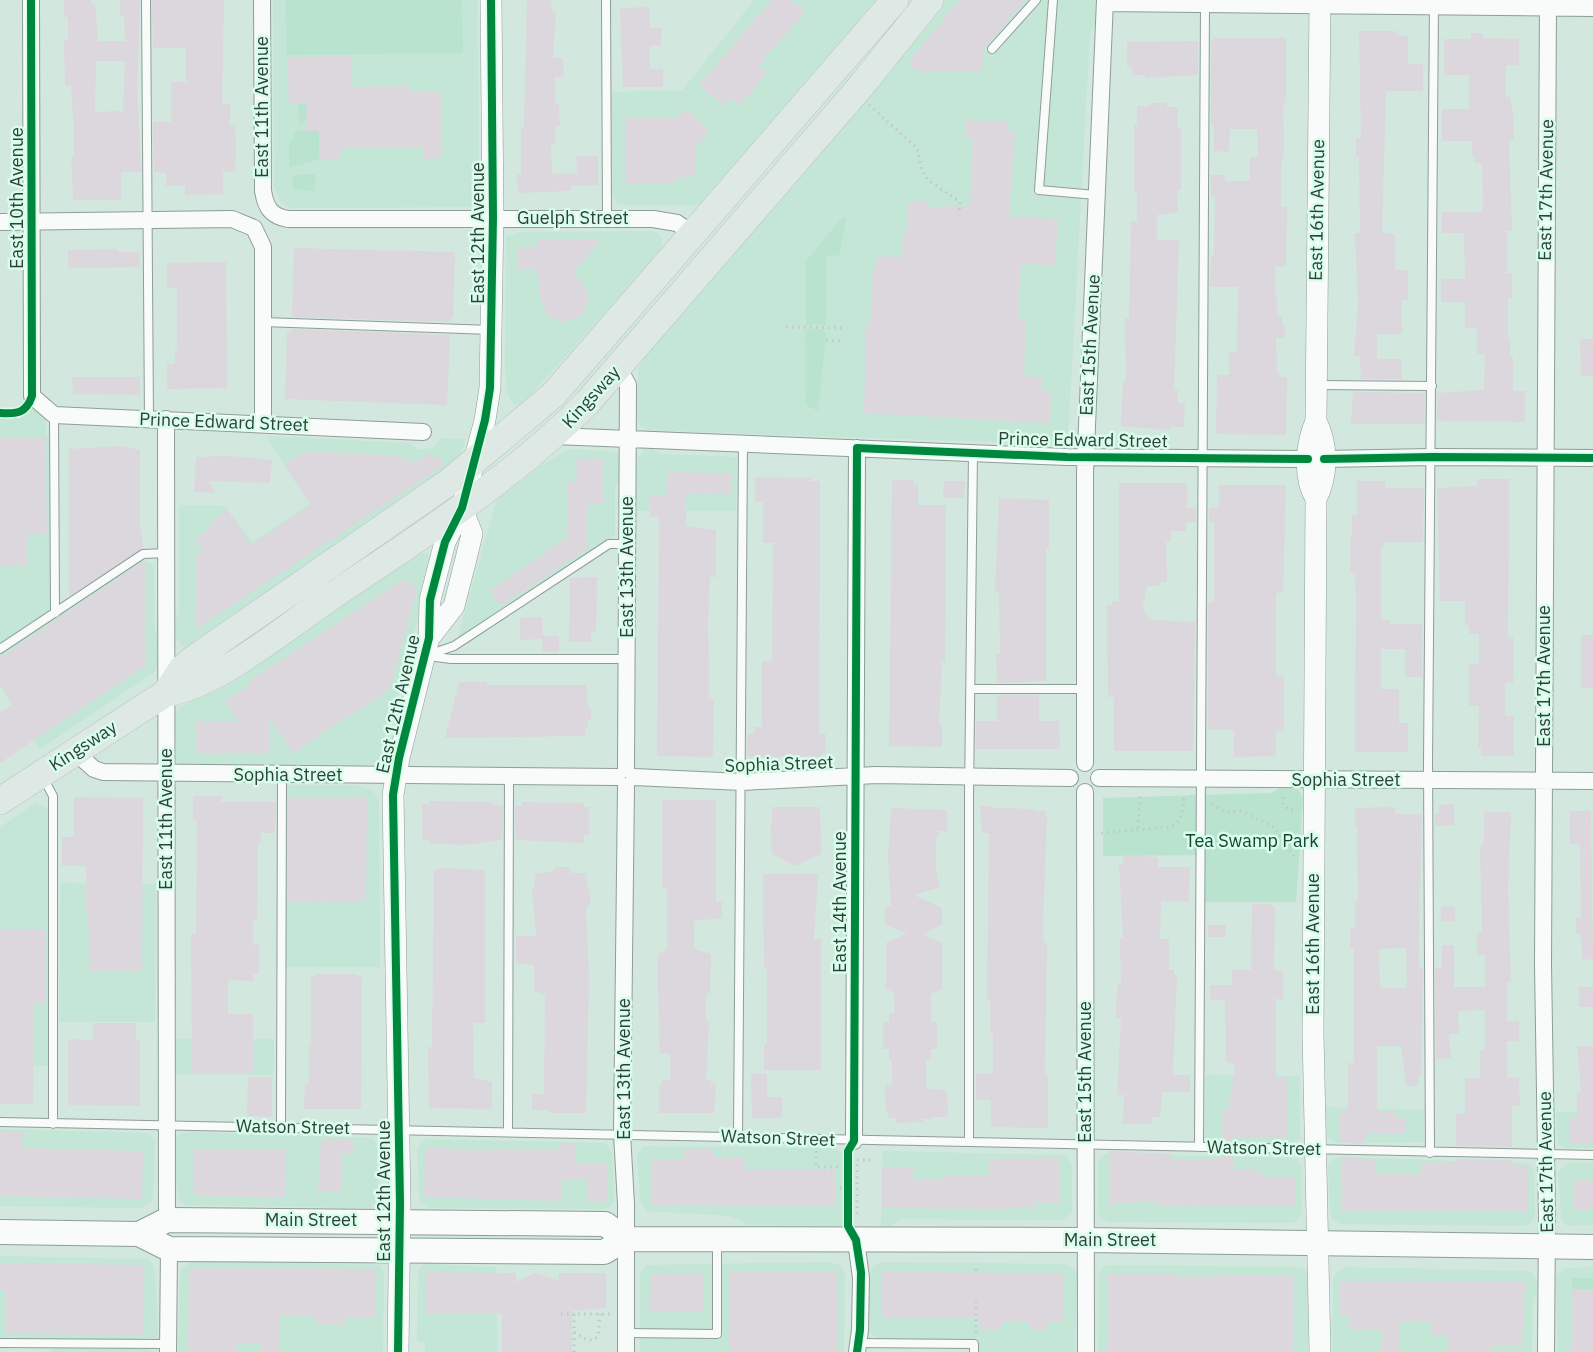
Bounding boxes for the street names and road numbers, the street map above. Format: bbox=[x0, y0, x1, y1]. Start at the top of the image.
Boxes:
street label: East 11th Avenue bbox=[250, 36, 273, 178]
street label: East 17th Avenue bbox=[1533, 119, 1558, 261]
street label: East 10th Avenue bbox=[5, 127, 28, 269]
street label: East 16th Avenue bbox=[1304, 139, 1329, 281]
street label: East 12th Avenue bbox=[466, 162, 489, 304]
street label: Guelph Street bbox=[517, 206, 629, 229]
street label: East 15th Avenue bbox=[1074, 273, 1105, 416]
street label: Kingsway bbox=[557, 361, 625, 433]
street label: Prince Edward Street bbox=[139, 407, 309, 436]
street label: Prince Edward Street bbox=[998, 427, 1168, 452]
street label: East 13th Avenue bbox=[615, 496, 638, 638]
street label: East 17th Avenue bbox=[1532, 605, 1555, 747]
street label: East 12th Avenue bbox=[370, 632, 425, 776]
street label: Kingsway bbox=[44, 715, 121, 776]
street label: East 11th Avenue bbox=[154, 748, 177, 890]
street label: Sophia Street bbox=[724, 750, 834, 777]
street label: Sophia Street bbox=[234, 763, 342, 786]
street label: Sophia Street bbox=[1292, 768, 1400, 791]
street label: East 14th Avenue bbox=[828, 831, 851, 973]
street label: East 16th Avenue bbox=[1301, 873, 1324, 1015]
street label: East 13th Avenue bbox=[612, 998, 635, 1140]
street label: East 15th Avenue bbox=[1073, 1001, 1096, 1143]
street label: East 17th Avenue bbox=[1533, 1091, 1558, 1233]
street label: Watson Street bbox=[236, 1114, 350, 1139]
street label: East 12th Avenue bbox=[372, 1120, 395, 1262]
street label: Watson Street bbox=[720, 1124, 836, 1151]
street label: Watson Street bbox=[1207, 1135, 1321, 1160]
street label: Main Street bbox=[265, 1208, 357, 1231]
street label: Main Street bbox=[1064, 1228, 1156, 1251]

